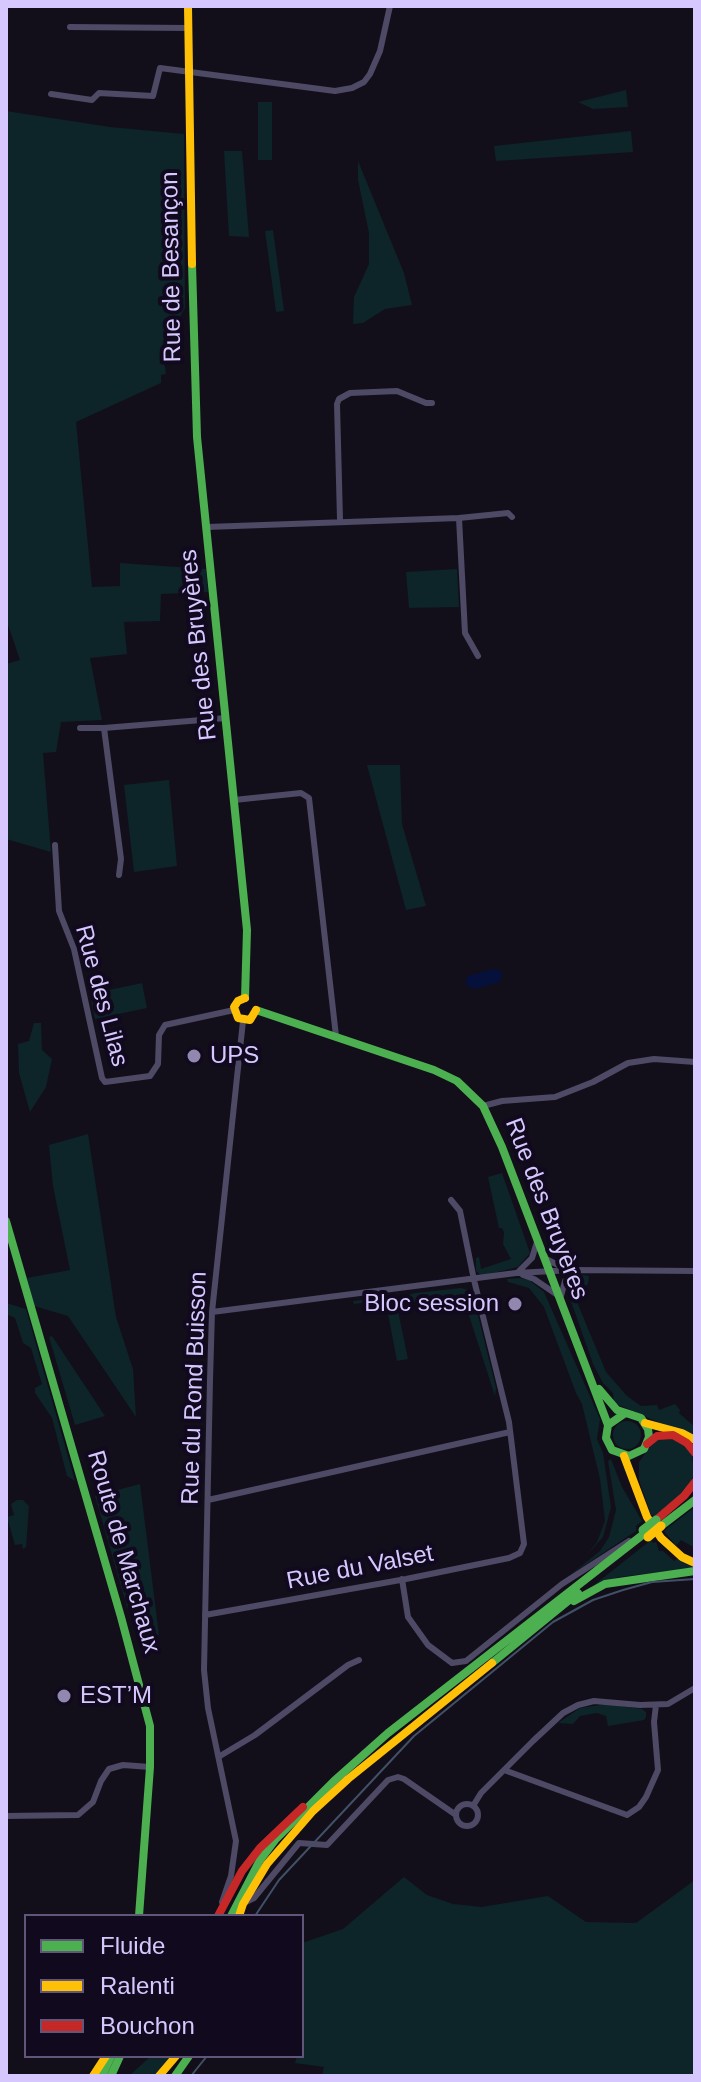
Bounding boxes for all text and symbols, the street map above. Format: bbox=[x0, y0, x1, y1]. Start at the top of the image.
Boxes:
street label: Rue de Besançon bbox=[156, 171, 188, 363]
street label: Rue des Bruyères bbox=[175, 548, 223, 742]
street label: Rue des Lilas bbox=[68, 922, 134, 1070]
place label: UPS bbox=[210, 1042, 259, 1070]
marker: UPS bbox=[185, 1047, 203, 1065]
street label: Rue des Bruyères bbox=[498, 1114, 594, 1304]
street label: Rue du Rond Buisson bbox=[177, 1271, 213, 1505]
place label: Bloc session bbox=[364, 1290, 499, 1318]
marker: Bloc session bbox=[506, 1295, 524, 1313]
street label: Route de Marchaux bbox=[80, 1447, 166, 1657]
street label: Rue du Valset bbox=[284, 1540, 436, 1596]
place label: EST’M bbox=[80, 1682, 152, 1710]
marker: EST’M bbox=[55, 1687, 73, 1705]
legend bbox=[24, 1914, 304, 2058]
text: Fluide bbox=[100, 1932, 165, 1959]
text: Ralenti bbox=[100, 1972, 175, 1999]
text: Bouchon bbox=[100, 2012, 195, 2039]

